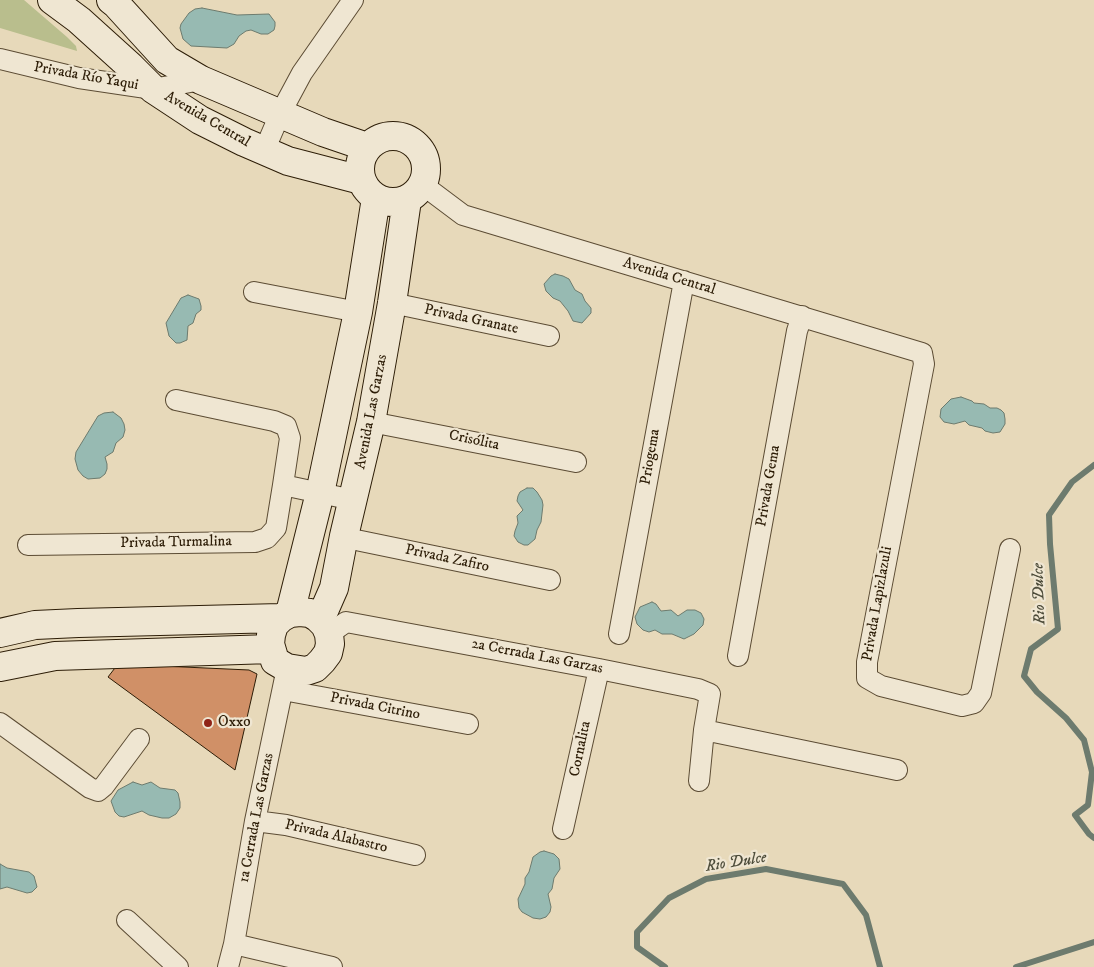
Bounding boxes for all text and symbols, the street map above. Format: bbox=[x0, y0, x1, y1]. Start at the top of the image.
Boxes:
street label: Privada Río Yaqui bbox=[32, 59, 140, 95]
street label: Avenida Central bbox=[161, 88, 253, 152]
street label: Avenida Central bbox=[620, 254, 718, 300]
street label: Privada Granate bbox=[422, 301, 520, 339]
street label: Avenida Las Garzas bbox=[352, 353, 392, 471]
street label: Crisólita bbox=[447, 427, 501, 455]
street label: Priogema bbox=[637, 428, 665, 486]
street label: Privada Gema bbox=[753, 444, 785, 528]
street label: Privada Turmalina bbox=[120, 533, 232, 553]
street label: Privada Zafiro bbox=[403, 541, 491, 577]
street label: Privada Lapizlazuli bbox=[859, 545, 897, 663]
water label: Rio Dulce bbox=[1029, 563, 1051, 625]
street label: 2a Cerrada Las Garzas bbox=[470, 635, 604, 679]
street label: Privada Citrino bbox=[328, 689, 422, 725]
place label: Oxxo bbox=[218, 714, 251, 732]
marker: Oxxo bbox=[202, 717, 214, 729]
street label: Cornalita bbox=[566, 719, 596, 779]
street label: 1a Cerrada Las Garzas bbox=[236, 752, 278, 884]
street label: Privada Alabastro bbox=[283, 816, 389, 858]
water label: Rio Dulce bbox=[704, 849, 768, 877]

